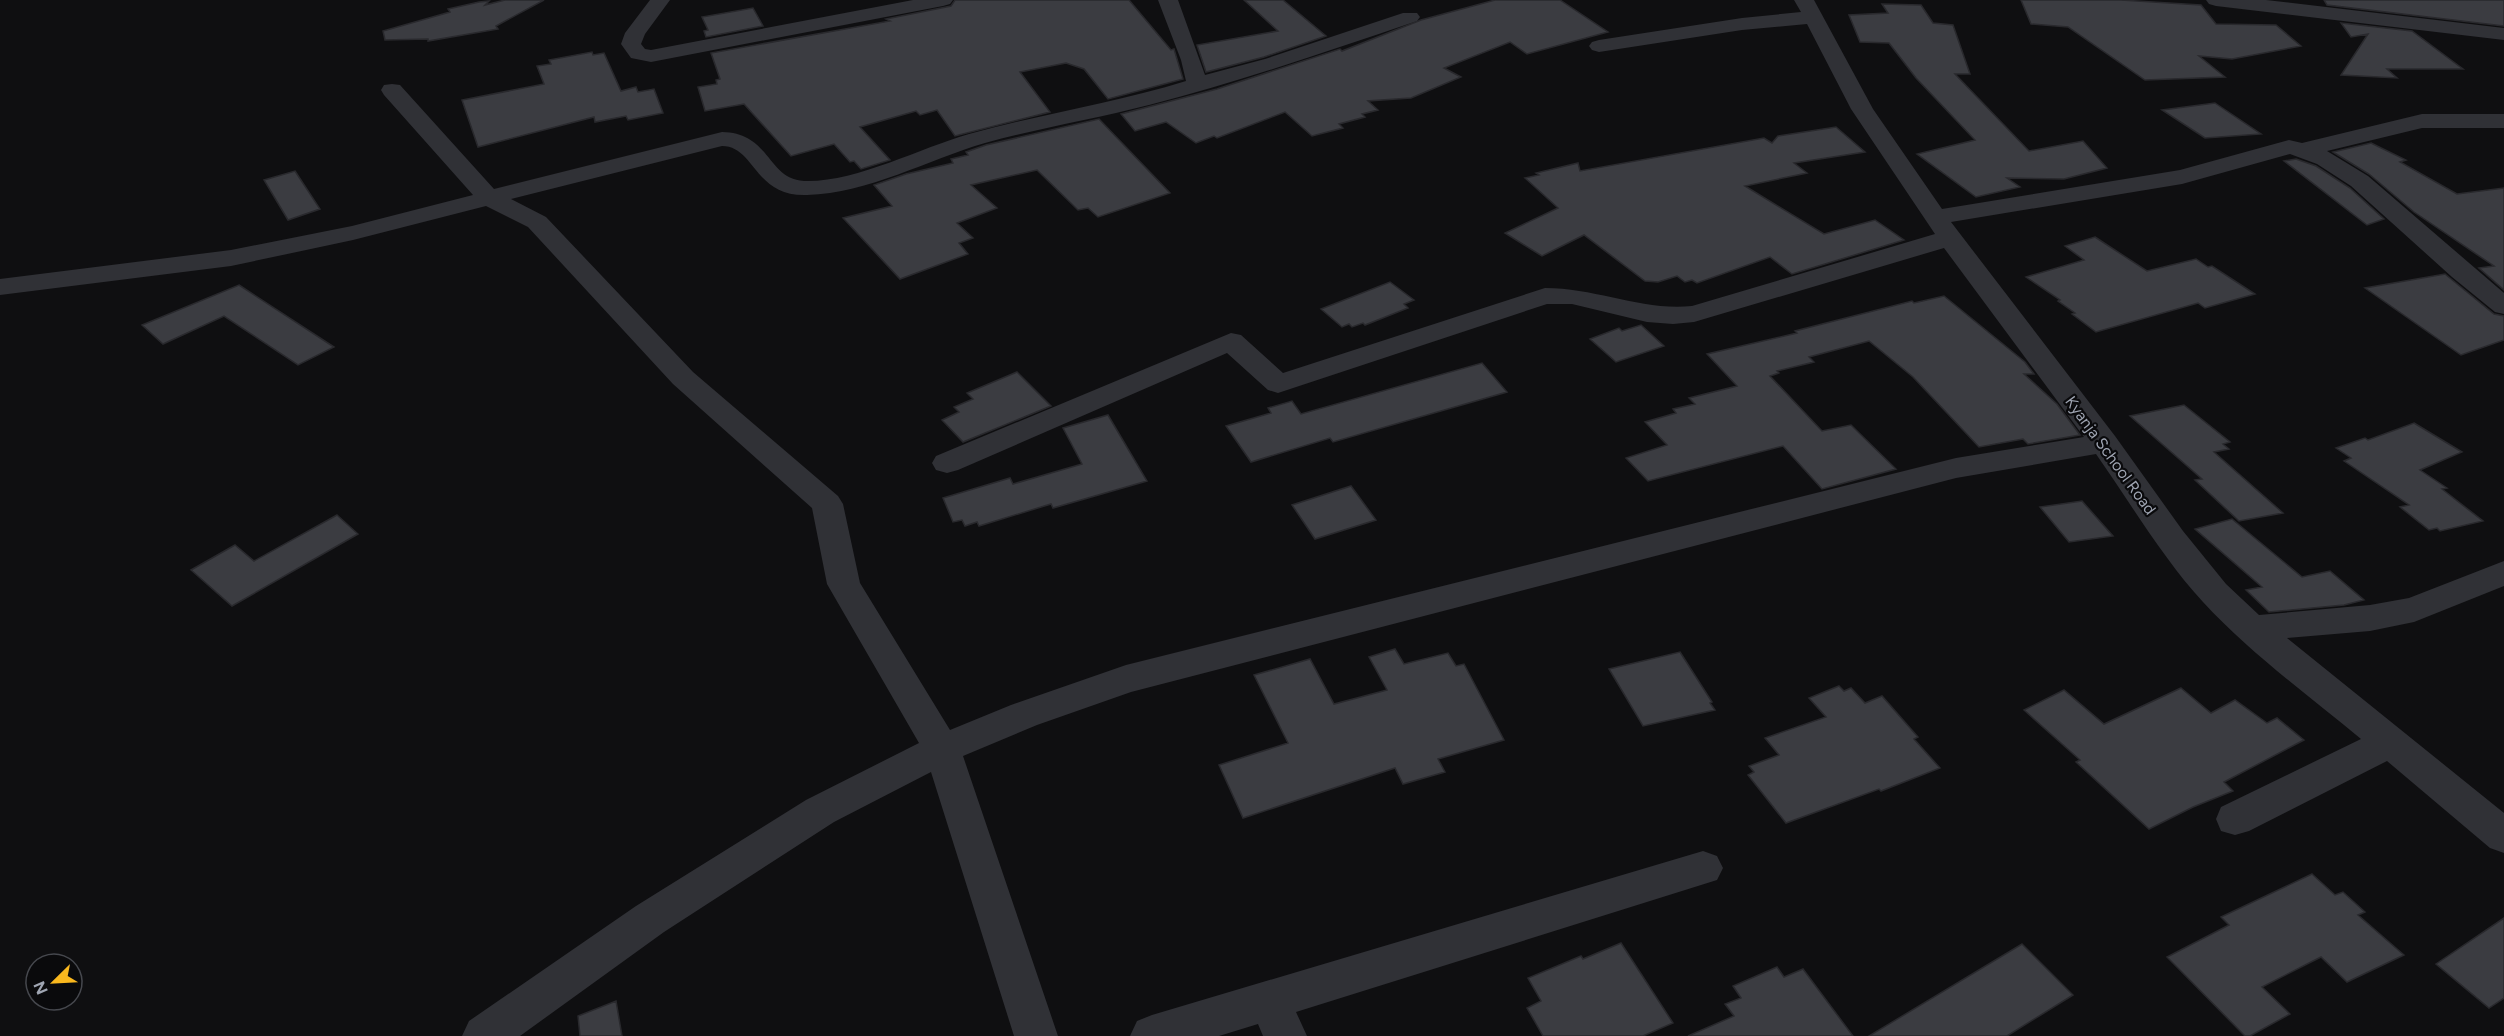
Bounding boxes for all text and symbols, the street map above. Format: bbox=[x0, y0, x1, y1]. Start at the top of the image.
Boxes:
street label: Kyanja School Road bbox=[2061, 392, 2160, 518]
north arrow bbox=[24, 952, 84, 1012]
text: N bbox=[30, 978, 52, 997]

